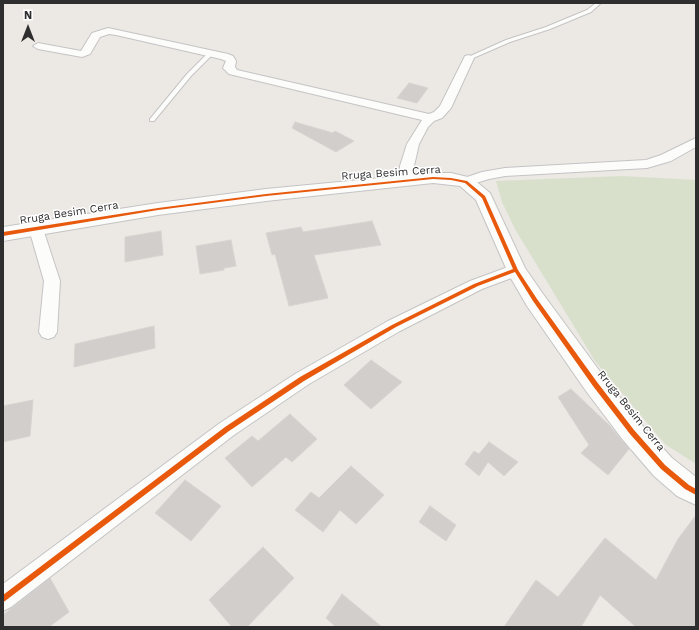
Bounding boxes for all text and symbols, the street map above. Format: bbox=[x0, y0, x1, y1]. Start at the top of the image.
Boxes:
north arrow bbox=[8, 8, 48, 48]
text: N bbox=[24, 9, 32, 22]
street label: Rruga Besim Cerra bbox=[341, 163, 441, 183]
street label: Rruga Besim Cerra bbox=[19, 199, 119, 227]
street label: Rruga Besim Cerra bbox=[594, 368, 668, 454]

